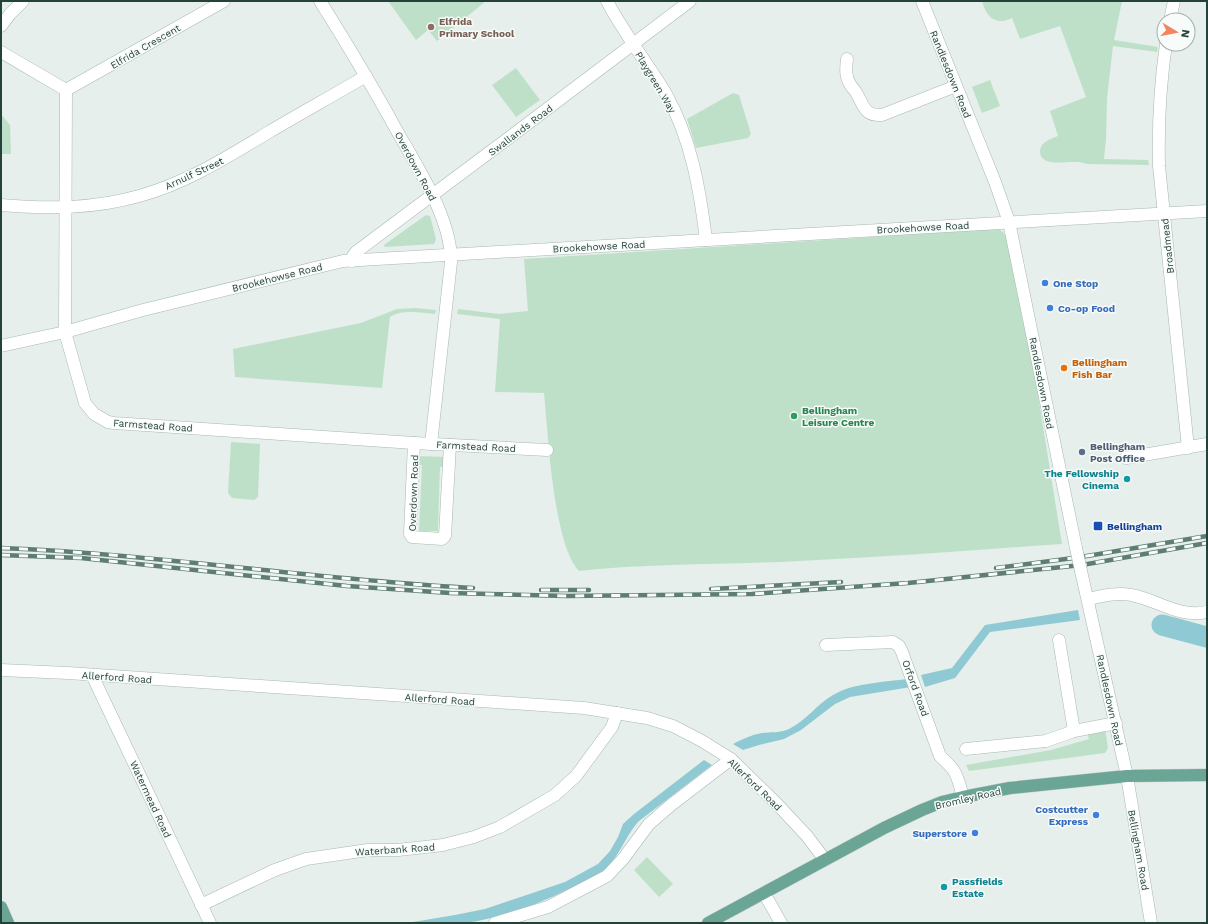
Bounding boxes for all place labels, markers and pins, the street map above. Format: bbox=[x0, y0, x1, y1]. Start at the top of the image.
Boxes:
place label: Elfrida Primary School bbox=[439, 16, 515, 39]
marker: Elfrida Primary School bbox=[426, 22, 436, 32]
marker: One Stop bbox=[1040, 278, 1050, 288]
place label: One Stop bbox=[1053, 278, 1098, 289]
marker: Co-op Food bbox=[1045, 303, 1055, 313]
place label: Co-op Food bbox=[1058, 303, 1115, 314]
place label: Bellingham Fish Bar bbox=[1072, 357, 1127, 380]
marker: Bellingham Fish Bar bbox=[1059, 363, 1069, 373]
place label: Bellingham Leisure Centre bbox=[802, 405, 874, 428]
marker: Bellingham Leisure Centre bbox=[789, 411, 799, 421]
place label: Bellingham Post Office bbox=[1090, 441, 1145, 464]
marker: Bellingham Post Office bbox=[1077, 447, 1087, 457]
place label: The Fellowship Cinema bbox=[1044, 468, 1119, 491]
marker: The Fellowship Cinema bbox=[1122, 474, 1132, 484]
marker: Bellingham bbox=[1092, 520, 1104, 532]
place label: Bellingham bbox=[1107, 521, 1162, 532]
place label: Costcutter Express bbox=[1035, 804, 1089, 827]
marker: Costcutter Express bbox=[1091, 810, 1101, 820]
place label: Superstore bbox=[912, 828, 967, 839]
marker: Superstore bbox=[970, 828, 980, 838]
place label: Passfields Estate bbox=[952, 876, 1004, 899]
marker: Passfields Estate bbox=[939, 882, 949, 892]

